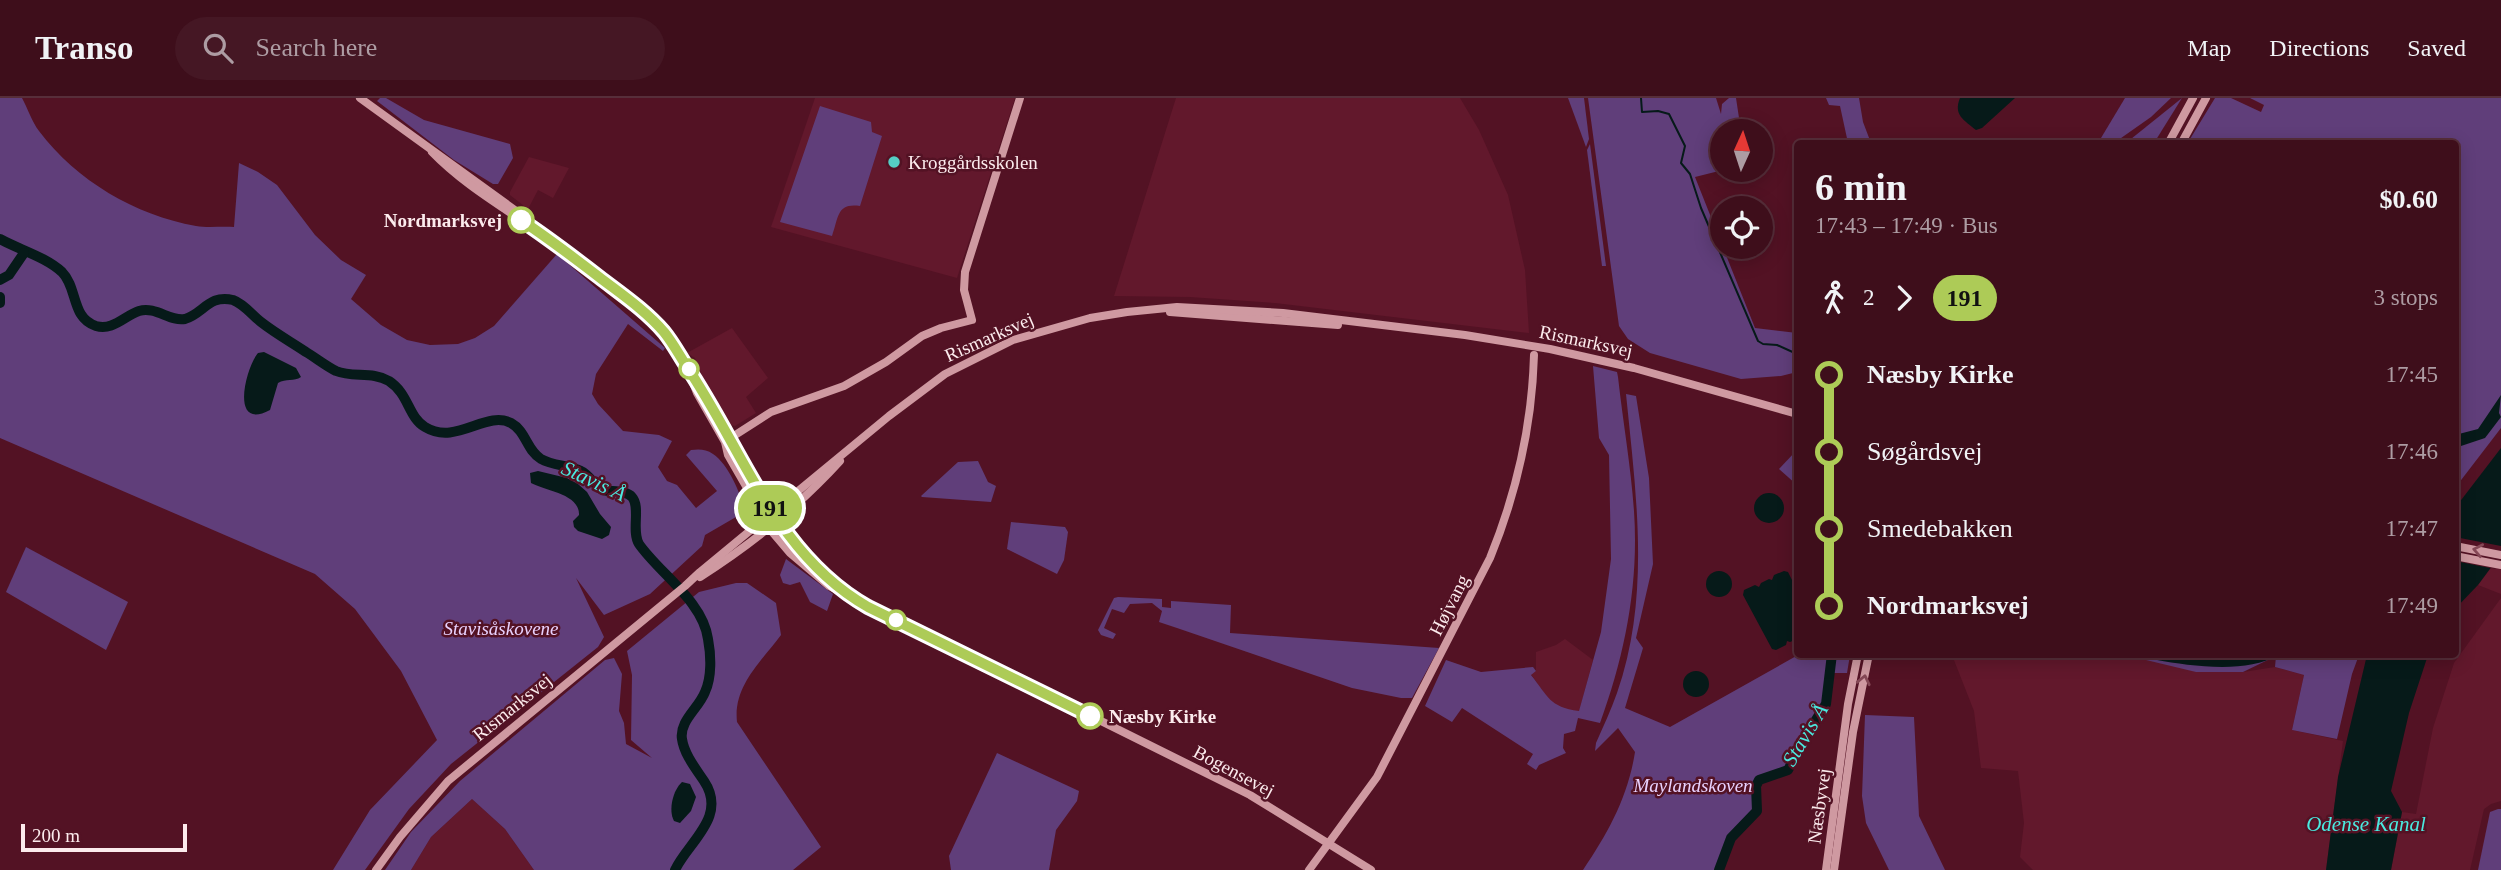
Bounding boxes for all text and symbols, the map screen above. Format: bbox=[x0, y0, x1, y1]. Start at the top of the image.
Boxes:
search box bbox=[175, 17, 665, 80]
icon: search bbox=[199, 29, 237, 67]
text: Transo bbox=[35, 30, 133, 66]
text: Search here bbox=[255, 33, 377, 62]
text: Map bbox=[2187, 35, 2231, 61]
text: Directions bbox=[2269, 35, 2369, 61]
text: Saved bbox=[2407, 35, 2466, 61]
north arrow bbox=[1710, 119, 1773, 182]
map controls bbox=[1710, 119, 1773, 259]
place label: Kroggårdsskolen bbox=[908, 152, 1038, 173]
marker: Kroggårdsskolen bbox=[886, 154, 902, 170]
text: 6 min bbox=[1815, 166, 1907, 208]
text: $0.60 bbox=[2380, 185, 2438, 214]
button: locate bbox=[1710, 196, 1773, 259]
marker: Nordmarksvej bbox=[508, 207, 534, 233]
place label: Nordmarksvej bbox=[384, 210, 502, 231]
text: 17:43 – 17:49 · Bus bbox=[1815, 213, 1998, 238]
icon: walk bbox=[1815, 279, 1853, 317]
icon: forward bbox=[1885, 279, 1923, 317]
text: 2 bbox=[1863, 285, 1875, 310]
text: 191 bbox=[1947, 285, 1983, 311]
text: 3 stops bbox=[2373, 285, 2438, 310]
street label: Rismarksvej bbox=[941, 308, 1037, 366]
street label: Rismarksvej bbox=[1537, 321, 1635, 361]
unlabelled marker bbox=[679, 359, 699, 379]
text: Næsby Kirke bbox=[1867, 360, 2014, 389]
text: 17:45 bbox=[2386, 362, 2438, 387]
text: Søgårdsvej bbox=[1867, 437, 1983, 466]
text: 17:46 bbox=[2386, 439, 2438, 464]
water label: Stavis Å bbox=[558, 456, 630, 506]
line badge: 191 bbox=[730, 485, 810, 531]
text: 191 bbox=[752, 495, 788, 521]
text: Smedebakken bbox=[1867, 514, 2013, 543]
text: 17:47 bbox=[2386, 516, 2438, 541]
one-way arrow bbox=[2472, 544, 2484, 559]
street label: Højvang bbox=[1425, 571, 1473, 639]
text: Nordmarksvej bbox=[1867, 591, 2029, 620]
text: 17:49 bbox=[2386, 593, 2438, 618]
unlabelled marker bbox=[886, 610, 906, 630]
park label: Stavisåskovene bbox=[443, 618, 559, 639]
street label: Rismarksvej bbox=[468, 669, 556, 745]
one-way arrow bbox=[1855, 674, 1870, 686]
water label: Stavis Å bbox=[1777, 699, 1833, 770]
marker: Næsby Kirke bbox=[1077, 703, 1103, 729]
place label: Næsby Kirke bbox=[1109, 706, 1216, 727]
street label: Bogensevej bbox=[1190, 741, 1278, 801]
street label: Næsbyvej bbox=[1803, 767, 1835, 845]
park label: Maylandskoven bbox=[1632, 775, 1753, 796]
water label: Odense Kanal bbox=[2306, 812, 2426, 836]
scale bar bbox=[21, 821, 187, 853]
text: 200 m bbox=[32, 825, 80, 846]

